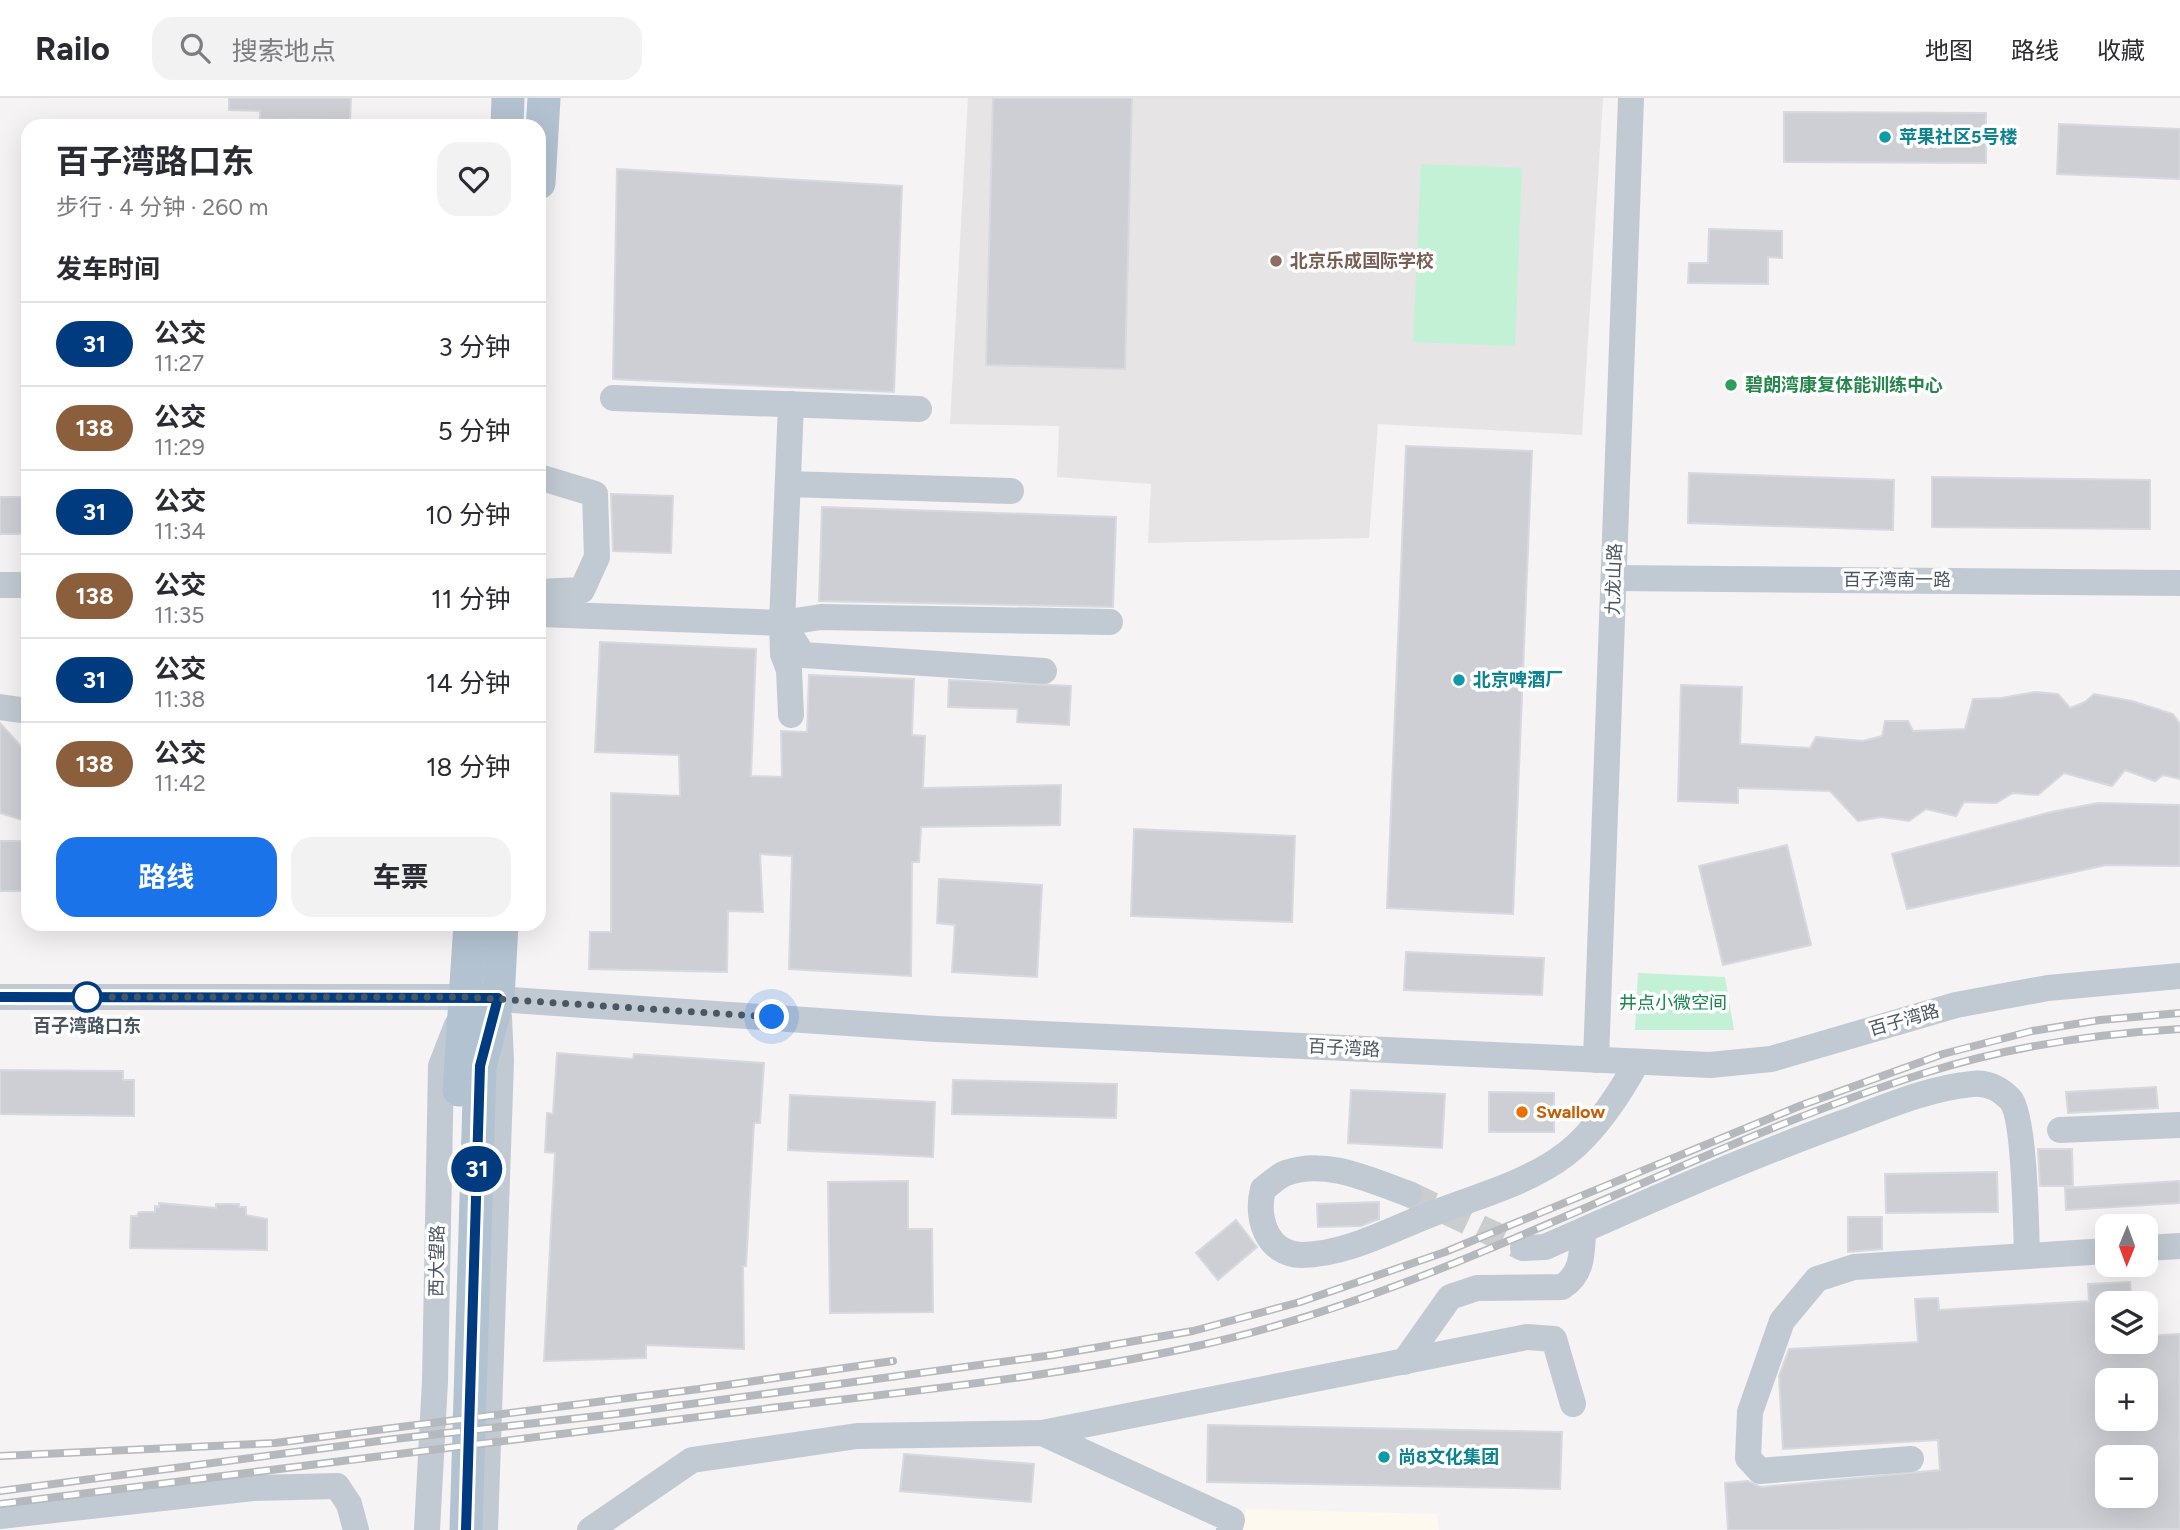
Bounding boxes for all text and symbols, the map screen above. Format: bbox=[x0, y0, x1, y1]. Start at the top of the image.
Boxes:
search box bbox=[152, 17, 642, 80]
text: Railo bbox=[35, 29, 110, 68]
icon: search bbox=[176, 29, 214, 67]
text: 搜索地点 bbox=[232, 35, 336, 67]
text: 地图 bbox=[1925, 36, 1973, 65]
text: 路线 bbox=[2011, 36, 2059, 65]
text: 收藏 bbox=[2097, 36, 2145, 65]
place label: 苹果社区5号楼 bbox=[1899, 126, 2017, 148]
marker: 苹果社区5号楼 bbox=[1877, 129, 1893, 145]
text: 百子湾路口东 bbox=[56, 142, 254, 181]
button: heart bbox=[437, 142, 511, 216]
text: 步行 · 4 分钟 · 260 m bbox=[56, 193, 268, 221]
place label: 北京乐成国际学校 bbox=[1290, 250, 1434, 272]
text: 发车时间 bbox=[56, 253, 160, 285]
marker: 北京乐成国际学校 bbox=[1268, 253, 1284, 269]
text: 公交 bbox=[154, 317, 206, 349]
text: 31 bbox=[83, 329, 106, 358]
text: 3 分钟 bbox=[438, 331, 511, 363]
text: 11:27 bbox=[154, 349, 204, 377]
place label: 碧朗湾康复体能训练中心 bbox=[1745, 374, 1943, 396]
marker: 碧朗湾康复体能训练中心 bbox=[1723, 377, 1739, 393]
text: 公交 bbox=[154, 401, 206, 433]
text: 138 bbox=[75, 413, 114, 442]
text: 5 分钟 bbox=[438, 415, 511, 447]
text: 11:29 bbox=[154, 433, 205, 461]
text: 公交 bbox=[154, 485, 206, 517]
text: 31 bbox=[83, 497, 106, 526]
text: 10 分钟 bbox=[425, 499, 511, 531]
text: 11:34 bbox=[154, 517, 206, 545]
street label: 九龙山路 bbox=[1602, 543, 1626, 615]
text: 公交 bbox=[154, 569, 206, 601]
street label: 百子湾南一路 bbox=[1843, 569, 1951, 591]
text: 138 bbox=[75, 581, 114, 610]
text: 11 分钟 bbox=[431, 583, 511, 615]
text: 11:35 bbox=[154, 601, 205, 629]
text: 公交 bbox=[154, 653, 206, 685]
text: 31 bbox=[83, 665, 106, 694]
text: 14 分钟 bbox=[426, 667, 511, 699]
place label: 北京啤酒厂 bbox=[1473, 669, 1563, 691]
marker: 北京啤酒厂 bbox=[1451, 672, 1467, 688]
text: 11:38 bbox=[154, 685, 205, 713]
text: 公交 bbox=[154, 737, 206, 769]
text: 138 bbox=[75, 749, 114, 778]
text: 18 分钟 bbox=[426, 751, 511, 783]
text: 11:42 bbox=[154, 769, 206, 797]
button: 路线 bbox=[56, 837, 277, 917]
button: 车票 bbox=[291, 837, 511, 917]
marker: 百子湾路口东 bbox=[72, 982, 102, 1012]
park label: 井点小微空间 bbox=[1619, 992, 1727, 1014]
your location bbox=[754, 999, 789, 1034]
street label: 百子湾路 bbox=[1866, 1000, 1942, 1040]
place label: 百子湾路口东 bbox=[33, 1015, 141, 1037]
street label: 百子湾路 bbox=[1307, 1035, 1381, 1061]
place label: Swallow bbox=[1536, 1101, 1605, 1123]
marker: Swallow bbox=[1514, 1104, 1530, 1120]
line badge: 31 bbox=[446, 1146, 508, 1192]
text: 31 bbox=[465, 1154, 489, 1183]
north arrow bbox=[2095, 1214, 2158, 1278]
map controls bbox=[2095, 1214, 2158, 1508]
street label: 西大望路 bbox=[425, 1225, 449, 1297]
button: layers bbox=[2095, 1291, 2158, 1354]
button: + bbox=[2095, 1368, 2158, 1431]
button: − bbox=[2095, 1445, 2158, 1508]
place label: 尚8文化集团 bbox=[1398, 1446, 1499, 1468]
marker: 尚8文化集团 bbox=[1376, 1449, 1392, 1465]

